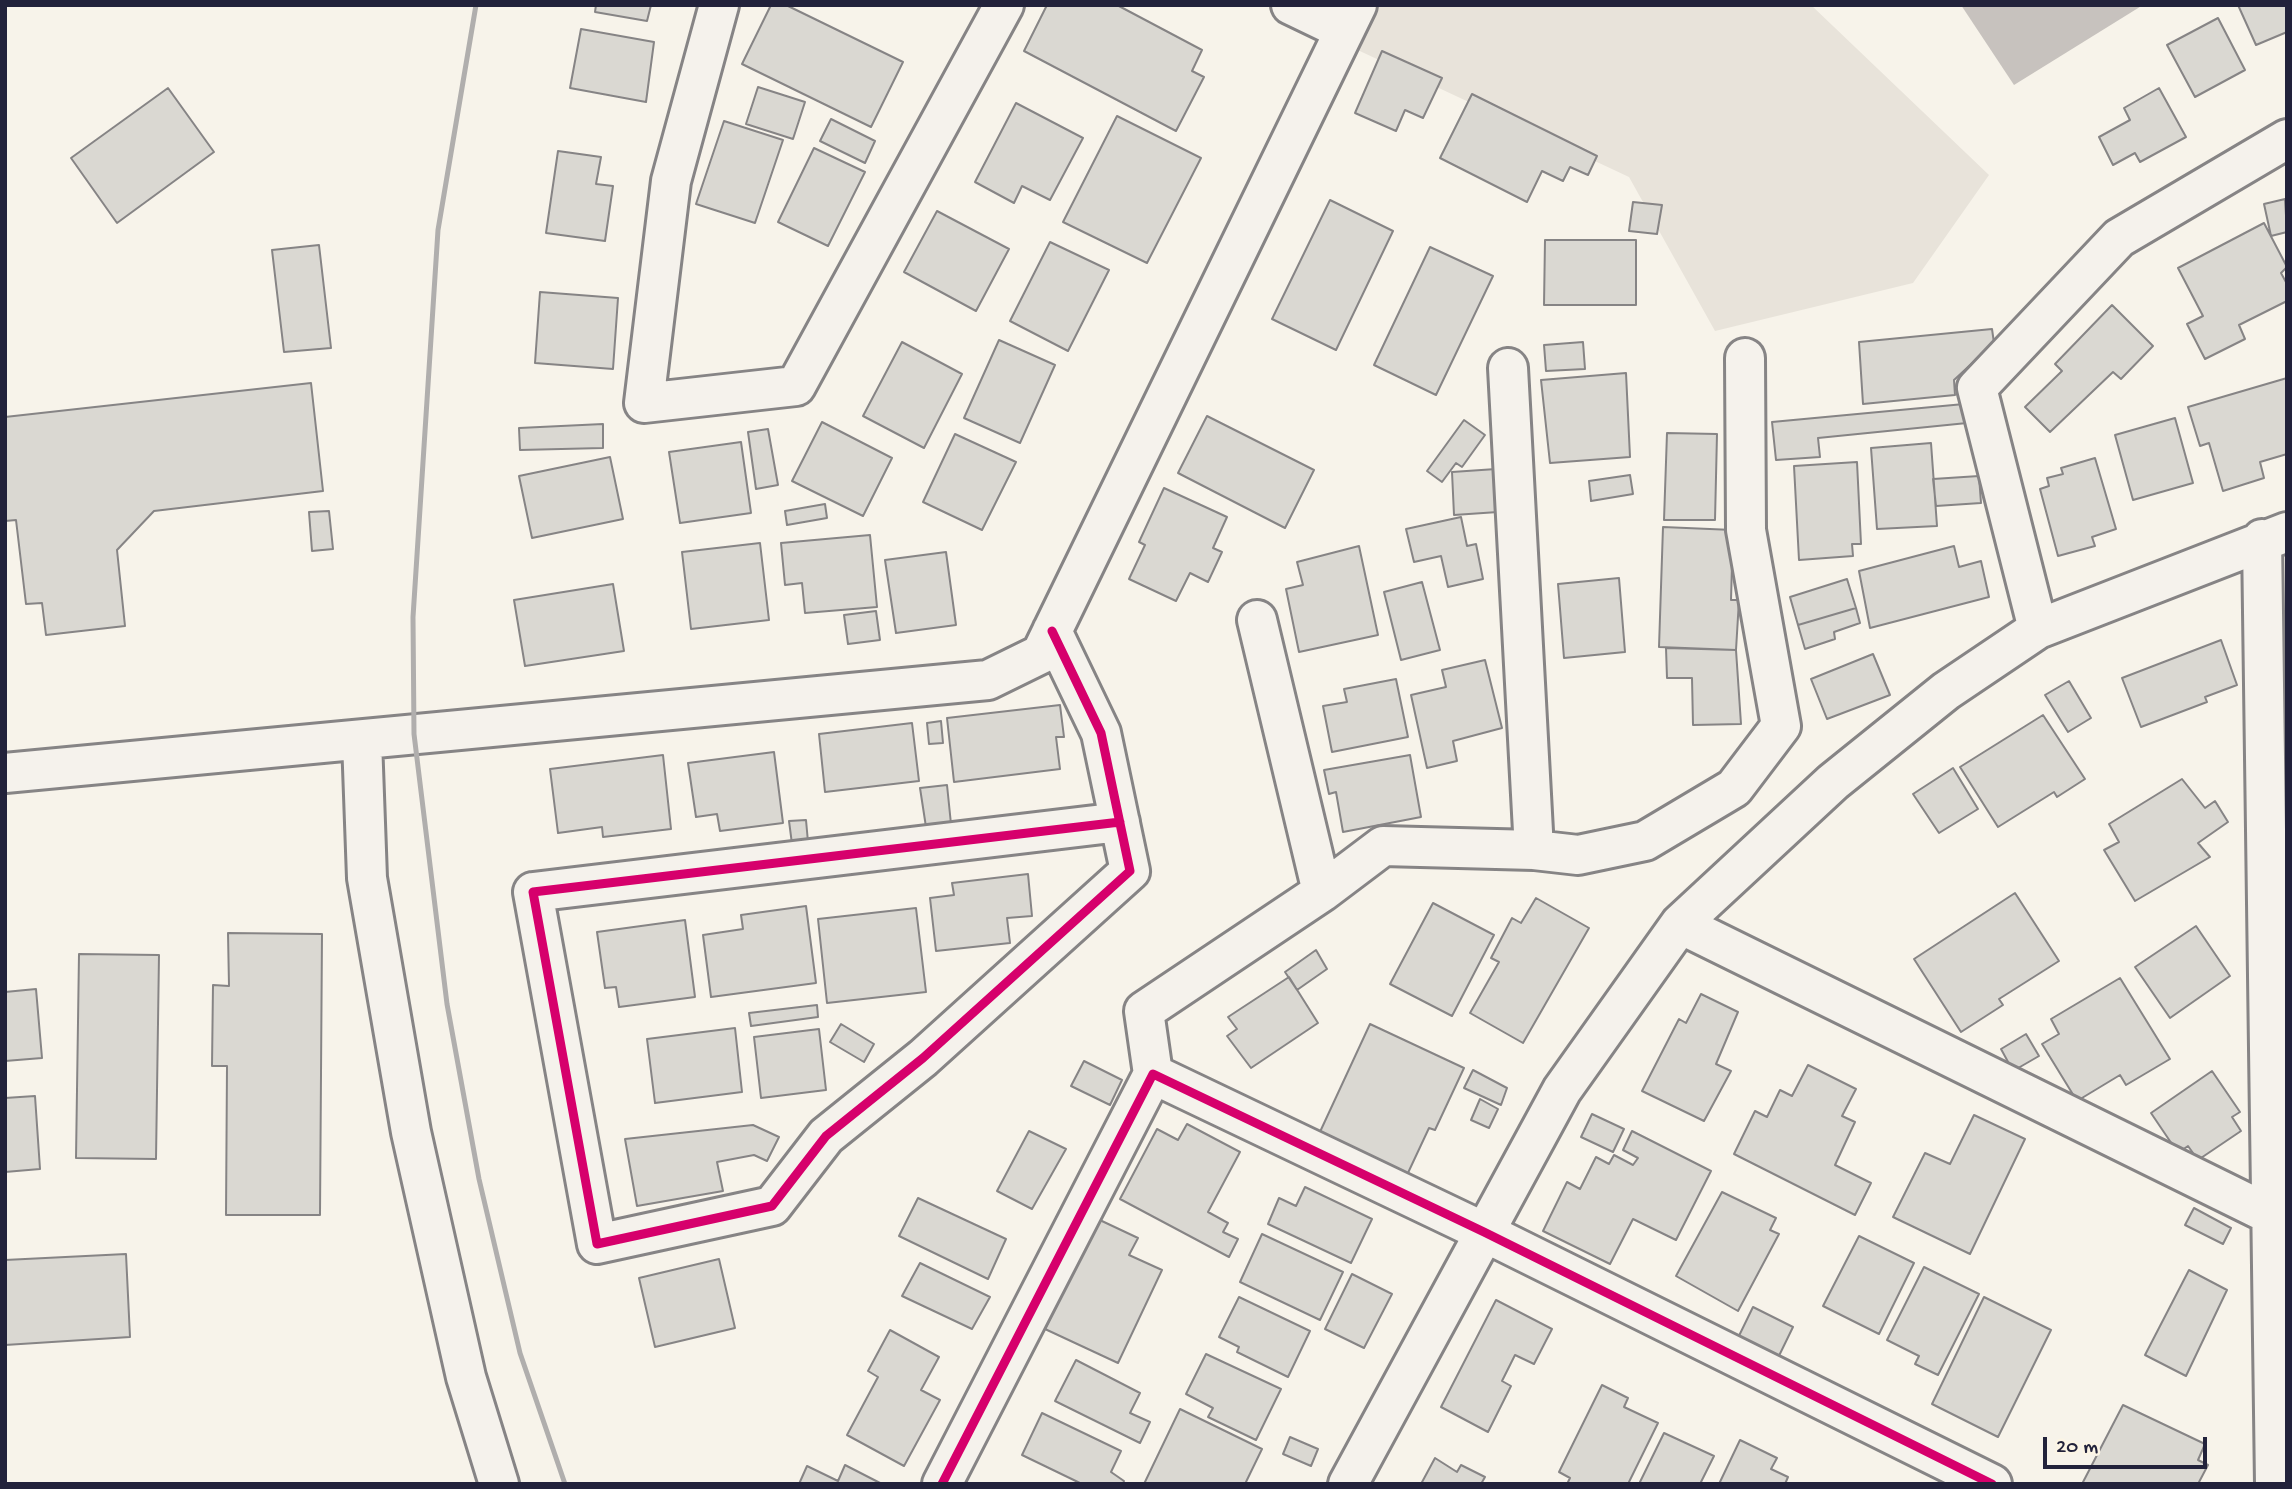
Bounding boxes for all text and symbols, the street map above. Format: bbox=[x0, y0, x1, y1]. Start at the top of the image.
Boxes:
scale bar bbox=[2047, 1422, 2212, 1466]
text: 20 m bbox=[2056, 1436, 2098, 1461]

